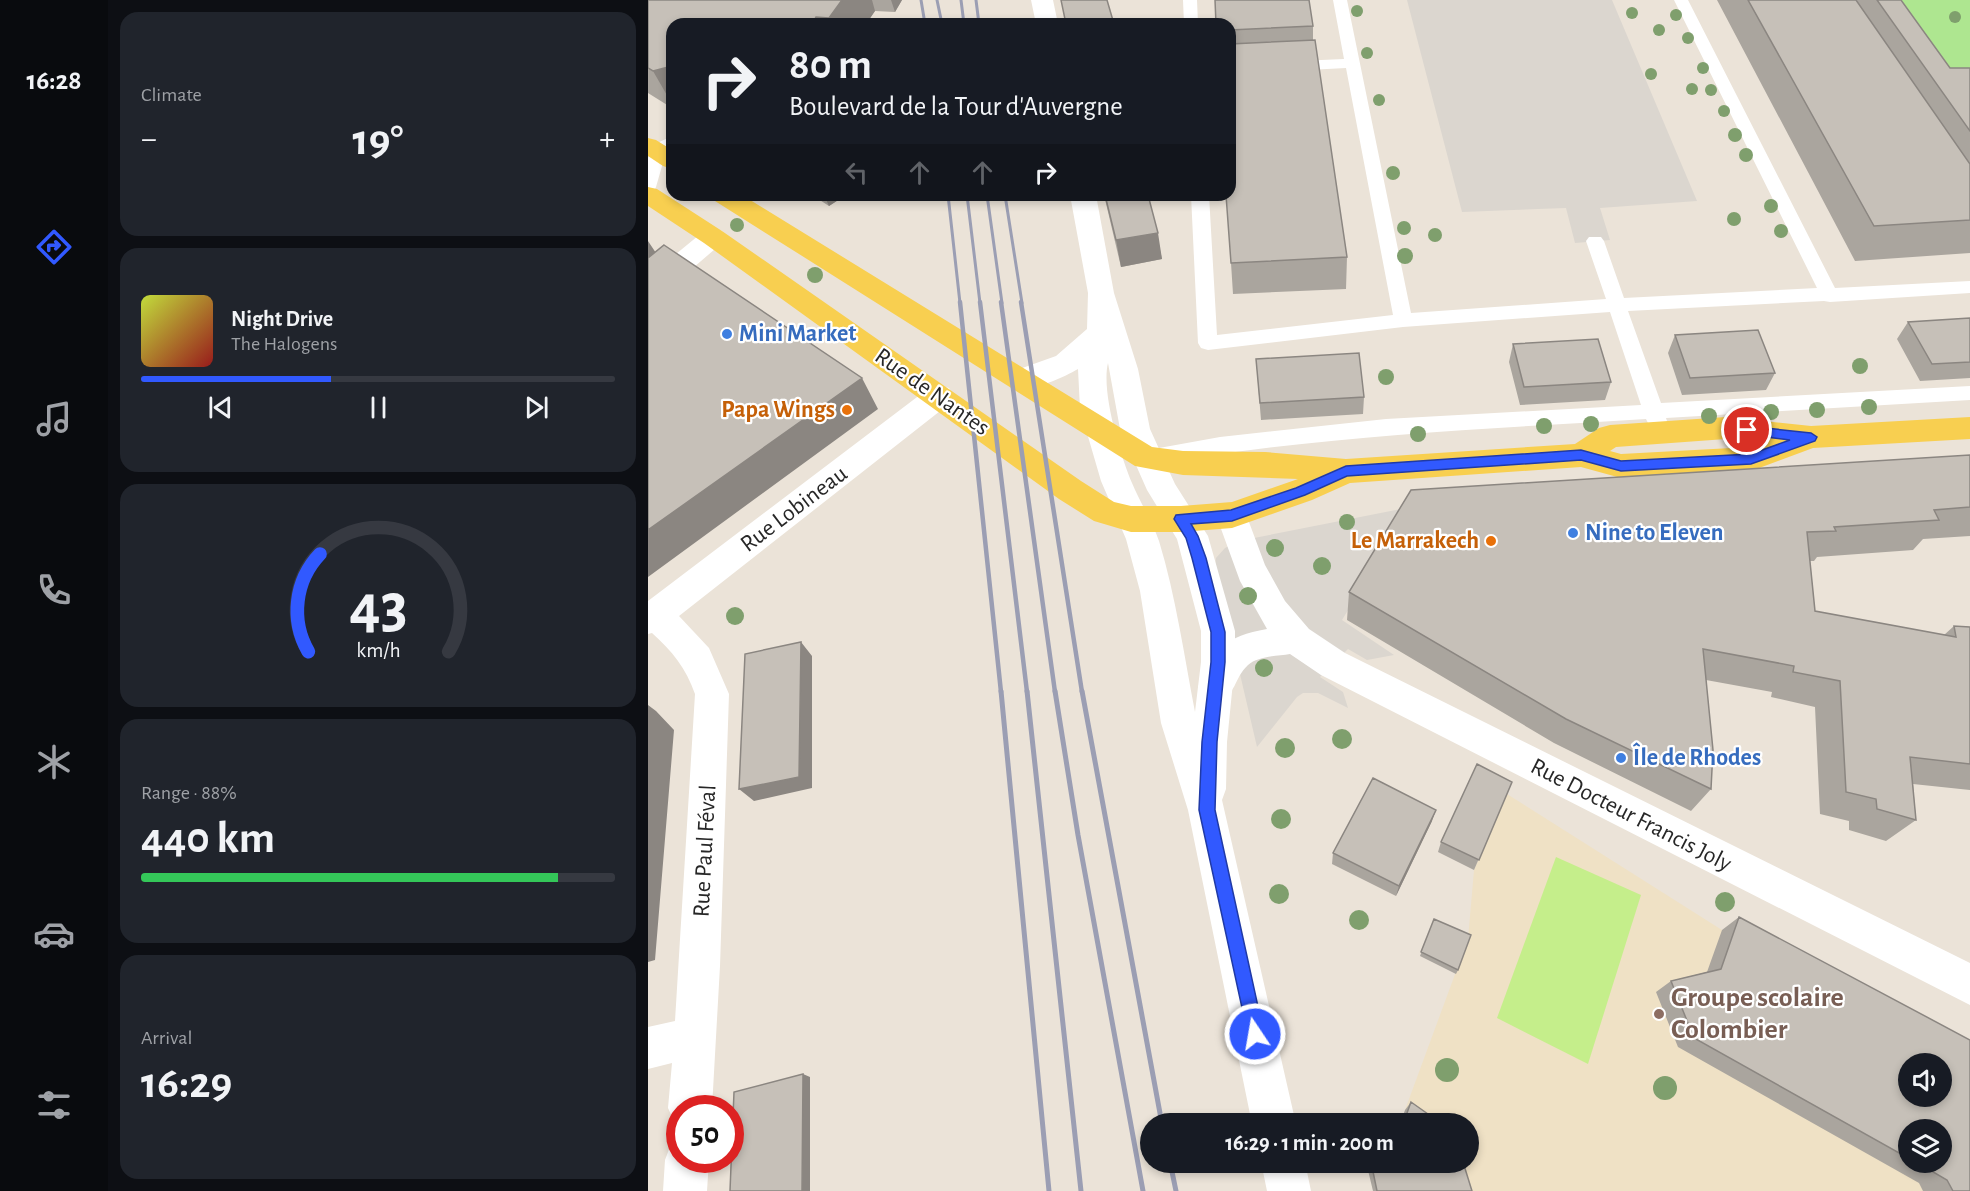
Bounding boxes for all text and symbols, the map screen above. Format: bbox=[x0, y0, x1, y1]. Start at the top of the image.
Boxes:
icon: right bbox=[690, 42, 768, 120]
text: 80 m bbox=[789, 44, 872, 86]
text: 16:28 bbox=[27, 67, 81, 94]
text: Climate bbox=[141, 85, 202, 105]
text: Boulevard de la Tour d'Auvergne bbox=[789, 93, 1123, 120]
text: 19° bbox=[352, 118, 404, 163]
text: − bbox=[141, 123, 157, 156]
text: + bbox=[599, 123, 615, 156]
icon: left bbox=[840, 156, 873, 189]
icon: ahead bbox=[903, 156, 936, 189]
icon: ahead bbox=[966, 156, 999, 189]
icon: right bbox=[1029, 156, 1062, 189]
icon: directions bbox=[33, 226, 75, 268]
text: Night Drive bbox=[231, 308, 333, 330]
place label: Mini Market bbox=[739, 322, 856, 346]
marker: Mini Market bbox=[720, 327, 734, 341]
text: The Halogens bbox=[231, 334, 337, 354]
street label: Rue de Nantes bbox=[870, 344, 994, 440]
icon: previous bbox=[204, 391, 237, 424]
icon: pause bbox=[362, 391, 395, 424]
icon: next bbox=[520, 391, 553, 424]
icon: music bbox=[33, 398, 75, 440]
place label: Papa Wings bbox=[721, 398, 835, 422]
marker: Papa Wings bbox=[840, 403, 854, 417]
pin bbox=[1721, 404, 1772, 455]
icon: arrive bbox=[1730, 413, 1763, 446]
street label: Rue Lobineau bbox=[736, 461, 852, 557]
place label: Nine to Eleven bbox=[1585, 521, 1724, 545]
marker: Nine to Eleven bbox=[1566, 526, 1580, 540]
place label: Le Marrakech bbox=[1351, 529, 1479, 553]
marker: Le Marrakech bbox=[1484, 534, 1498, 548]
icon: phone bbox=[33, 569, 75, 611]
text: 43 bbox=[349, 577, 407, 639]
text: km/h bbox=[356, 641, 400, 662]
icon: climate bbox=[33, 741, 75, 783]
place label: Île de Rhodes bbox=[1633, 742, 1761, 770]
marker: Île de Rhodes bbox=[1614, 751, 1628, 765]
street label: Rue Docteur Francis Joly bbox=[1527, 754, 1735, 876]
text: Range · 88% bbox=[141, 783, 237, 803]
street label: Rue Paul Féval bbox=[690, 784, 720, 918]
text: 440 km bbox=[141, 816, 275, 861]
icon: car bbox=[33, 913, 75, 955]
place label: Groupe scolaire Colombier bbox=[1671, 984, 1844, 1044]
position arrow bbox=[1223, 1002, 1287, 1066]
marker: Groupe scolaire Colombier bbox=[1652, 1007, 1666, 1021]
text: Arrival bbox=[141, 1028, 192, 1048]
map controls bbox=[1898, 1053, 1952, 1173]
button: sound bbox=[1898, 1053, 1952, 1107]
text: 16:29 bbox=[141, 1061, 232, 1106]
icon: filters bbox=[33, 1084, 75, 1126]
speed limit sign: 50 bbox=[666, 1095, 744, 1173]
button: layers bbox=[1898, 1119, 1952, 1173]
text: 16:29 · 1 min · 200 m bbox=[1225, 1132, 1394, 1154]

